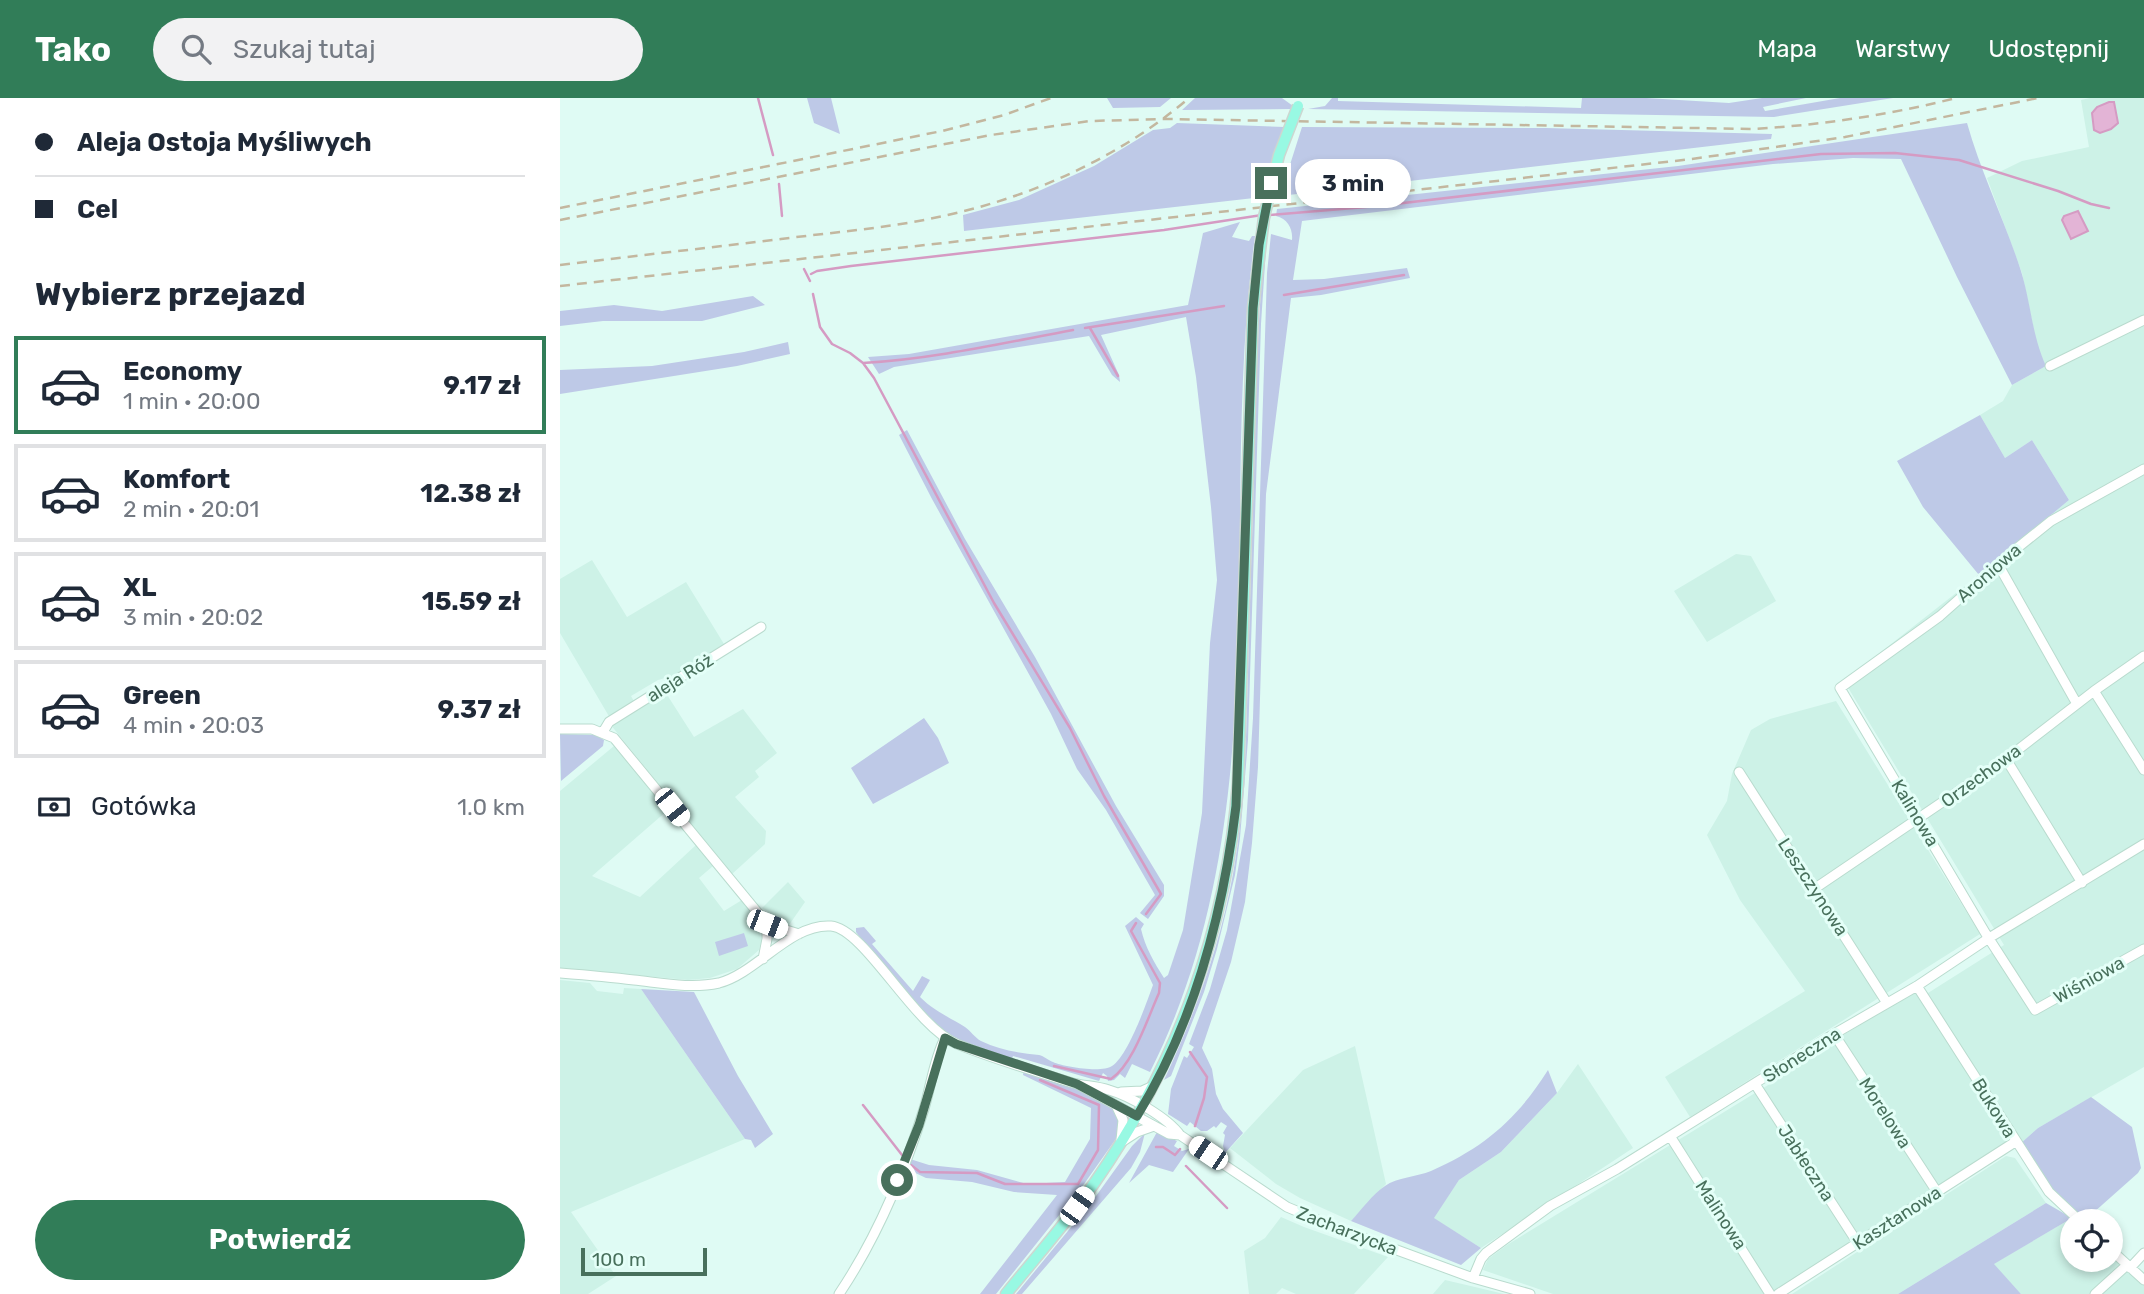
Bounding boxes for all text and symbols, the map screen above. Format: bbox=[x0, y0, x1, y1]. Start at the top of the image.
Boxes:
search box bbox=[153, 18, 643, 81]
text: Tako bbox=[35, 30, 111, 69]
icon: search bbox=[177, 30, 215, 68]
text: Szukaj tutaj bbox=[233, 34, 376, 65]
text: Mapa bbox=[1757, 35, 1817, 63]
text: Warstwy bbox=[1855, 35, 1950, 63]
text: Udostępnij bbox=[1988, 35, 2109, 63]
text: Aleja Ostoja Myśliwych bbox=[77, 127, 372, 158]
callout: 3 min bbox=[1296, 158, 1411, 208]
route end bbox=[1255, 167, 1287, 199]
text: 3 min bbox=[1322, 169, 1384, 197]
text: Cel bbox=[77, 194, 118, 225]
text: Wybierz przejazd bbox=[35, 275, 306, 313]
icon: car bbox=[39, 354, 102, 417]
text: Economy bbox=[123, 356, 242, 387]
text: 9.17 zł bbox=[443, 370, 521, 401]
text: 1 min · 20:00 bbox=[123, 387, 261, 415]
icon: car bbox=[39, 462, 102, 525]
text: Komfort bbox=[123, 464, 230, 495]
text: 12.38 zł bbox=[420, 478, 521, 509]
text: 2 min · 20:01 bbox=[123, 495, 259, 523]
street label: Aroniowa bbox=[1952, 539, 2026, 607]
icon: car bbox=[39, 570, 102, 633]
text: XL bbox=[123, 572, 156, 603]
text: 15.59 zł bbox=[422, 586, 521, 617]
text: 3 min · 20:02 bbox=[123, 603, 263, 631]
street label: aleja Róż bbox=[643, 649, 717, 707]
icon: car bbox=[39, 678, 102, 741]
text: Green bbox=[123, 680, 201, 711]
text: 9.37 zł bbox=[437, 694, 521, 725]
text: 4 min · 20:03 bbox=[123, 711, 264, 739]
street label: Orzechowa bbox=[1937, 740, 2025, 812]
street label: Kalinowa bbox=[1886, 775, 1944, 851]
car bbox=[651, 784, 694, 830]
icon: cash bbox=[35, 788, 73, 826]
text: Gotówka bbox=[91, 791, 197, 822]
text: 1.0 km bbox=[457, 793, 525, 821]
street label: Leszczynowa bbox=[1773, 834, 1853, 940]
car bbox=[744, 907, 791, 941]
street label: Wiśniowa bbox=[2050, 952, 2128, 1008]
street label: Słoneczna bbox=[1759, 1023, 1845, 1087]
street label: Morelowa bbox=[1854, 1073, 1916, 1153]
street label: Bukowa bbox=[1967, 1074, 2021, 1142]
street label: Jabłeczna bbox=[1773, 1121, 1839, 1205]
car bbox=[1185, 1133, 1232, 1173]
route start bbox=[881, 1164, 913, 1196]
street label: Malinowa bbox=[1691, 1176, 1751, 1254]
street label: Kasztanowa bbox=[1849, 1181, 1945, 1255]
car bbox=[1057, 1183, 1098, 1229]
button: Potwierdź bbox=[35, 1200, 525, 1280]
street label: Zacharzycka bbox=[1294, 1202, 1400, 1260]
map controls bbox=[2060, 1209, 2123, 1272]
button: locate bbox=[2060, 1209, 2123, 1272]
scale bar bbox=[581, 1245, 707, 1277]
text: 100 m bbox=[592, 1248, 646, 1271]

